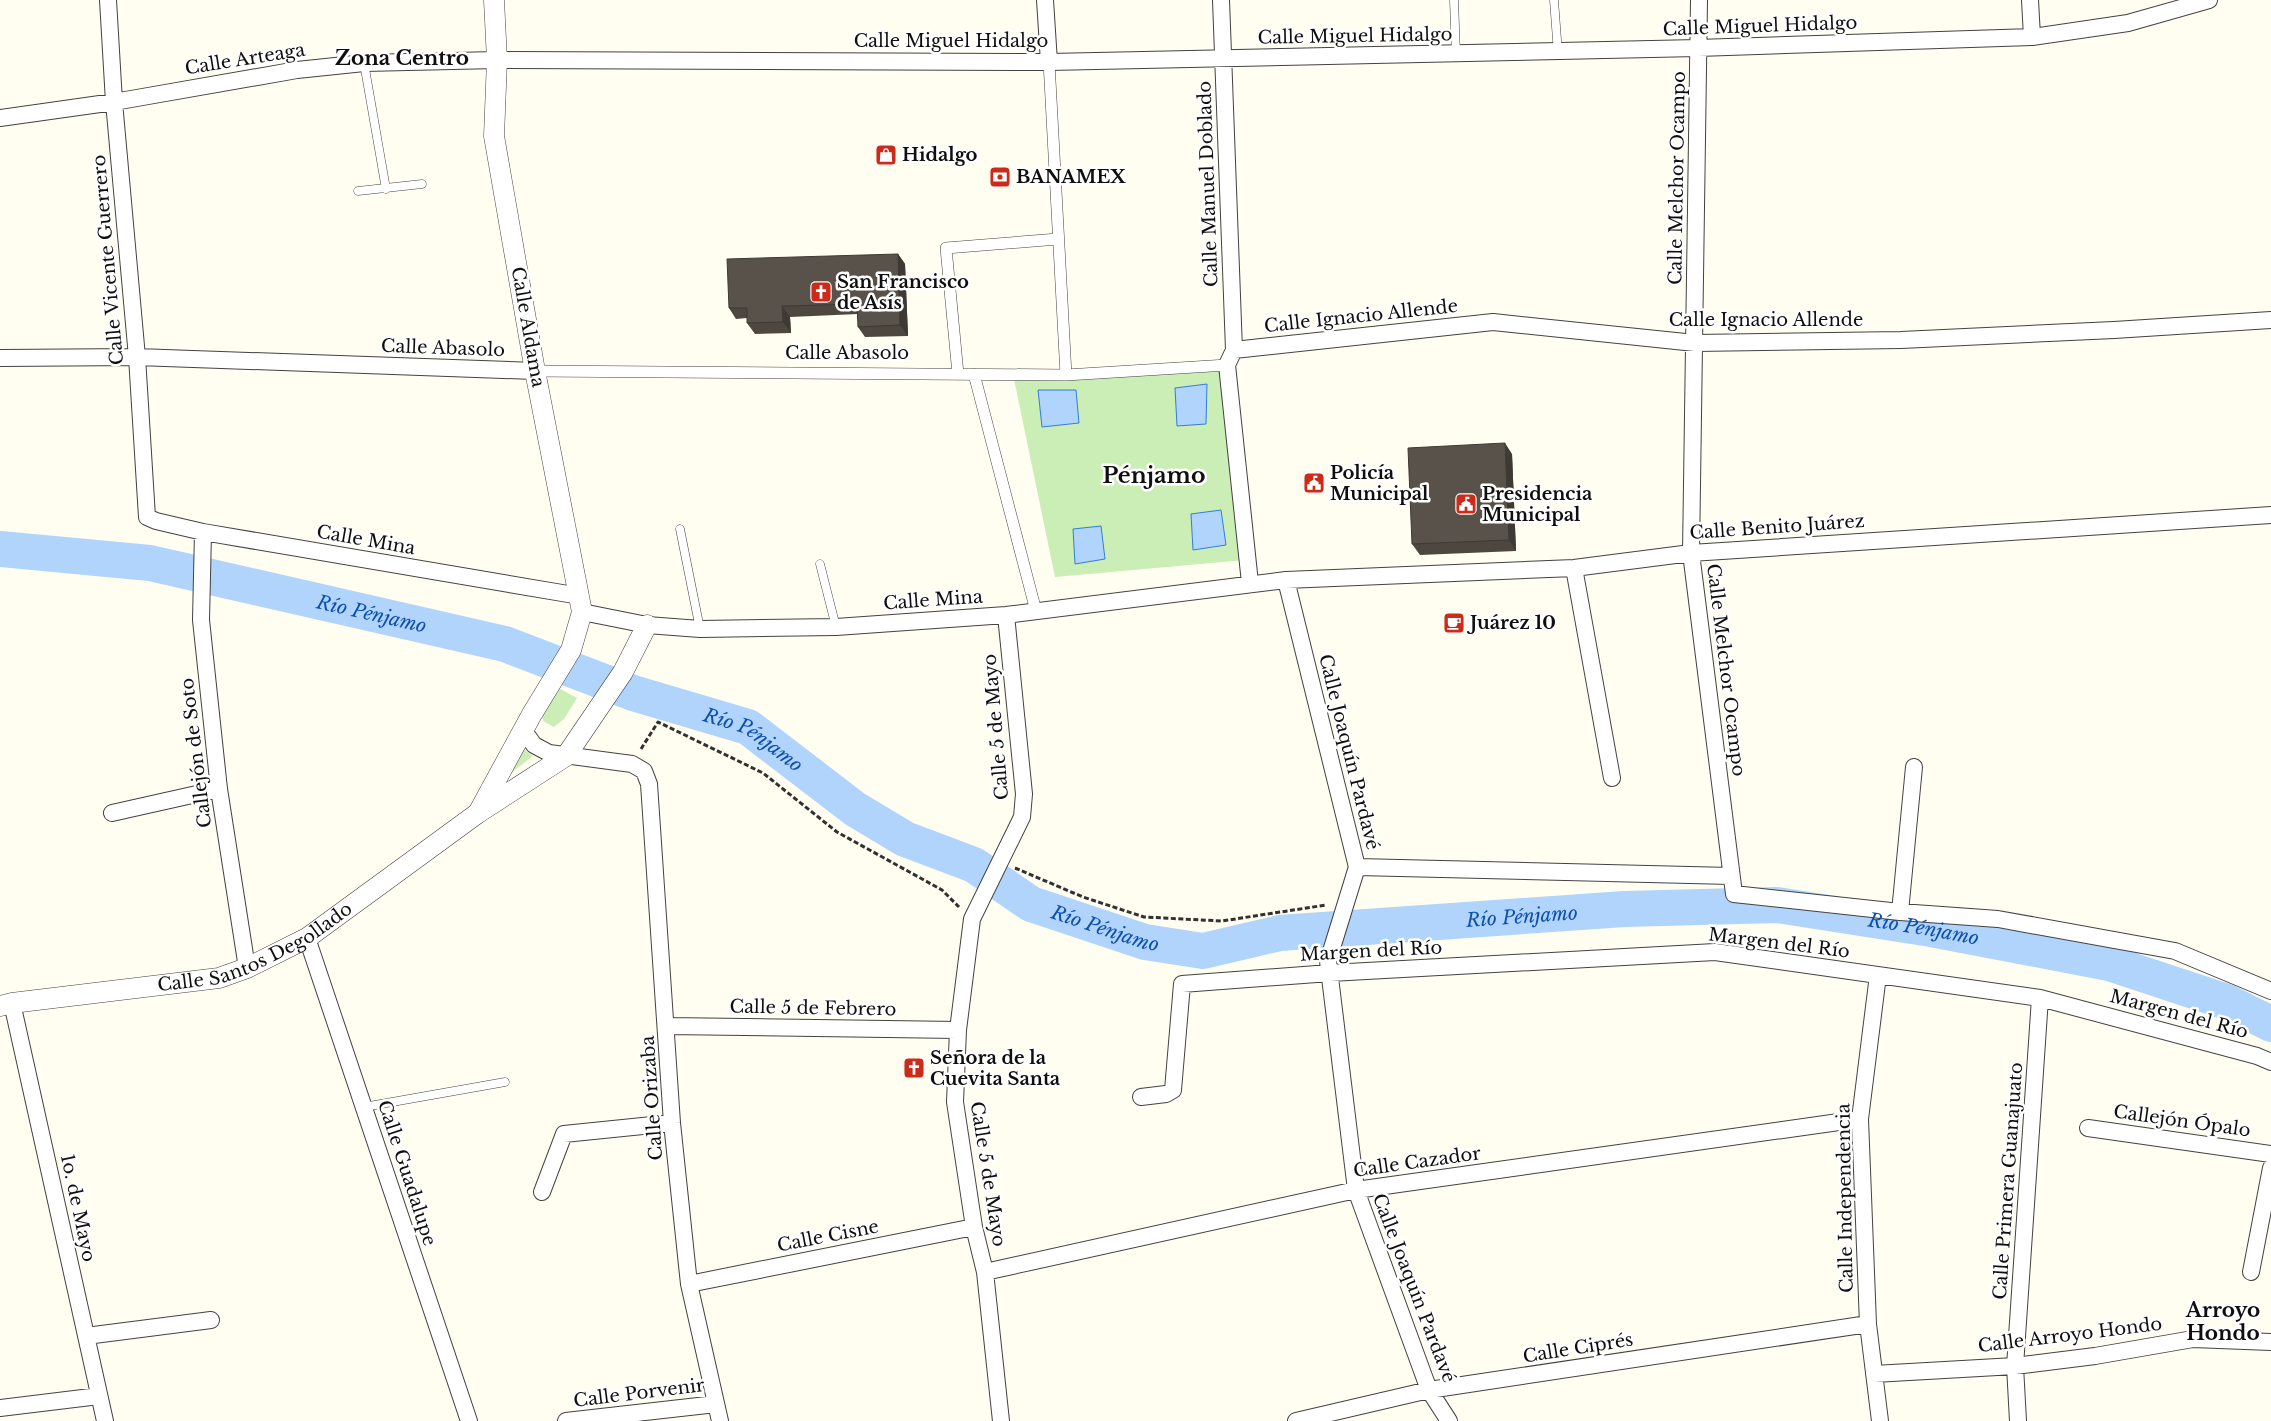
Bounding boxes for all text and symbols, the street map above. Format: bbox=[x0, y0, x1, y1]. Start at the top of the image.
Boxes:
street label: Calle Miguel Hidalgo bbox=[1662, 12, 1858, 40]
street label: Calle Miguel Hidalgo bbox=[1257, 23, 1453, 49]
street label: Calle Miguel Hidalgo bbox=[854, 30, 1048, 52]
street label: Calle Arteaga bbox=[183, 39, 307, 79]
district label: Zona Centro bbox=[335, 46, 469, 70]
street label: Calle Melchor Ocampo bbox=[1664, 71, 1690, 285]
street label: Calle Manuel Doblado bbox=[1193, 81, 1223, 287]
shop icon: Hidalgo bbox=[874, 143, 898, 167]
place label: Hidalgo bbox=[902, 144, 978, 166]
street label: Calle Vicente Guerrero bbox=[88, 154, 128, 366]
bank icon: BANAMEX bbox=[988, 165, 1012, 189]
place label: BANAMEX bbox=[1016, 166, 1126, 188]
street label: Calle Aldama bbox=[507, 265, 549, 389]
place label: San Francisco de Asís bbox=[837, 271, 969, 314]
church icon: San Francisco de Asís bbox=[809, 280, 833, 304]
street label: Calle Ignacio Allende bbox=[1263, 295, 1459, 337]
street label: Calle Ignacio Allende bbox=[1669, 309, 1863, 331]
street label: Calle Abasolo bbox=[381, 335, 505, 361]
street label: Calle Abasolo bbox=[785, 342, 909, 364]
district label: Pénjamo bbox=[1103, 462, 1205, 489]
place label: Policía Municipal bbox=[1330, 462, 1429, 505]
public building icon: Policía Municipal bbox=[1302, 471, 1326, 495]
place label: Presidencia Municipal bbox=[1482, 483, 1593, 526]
public building icon: Presidencia Municipal bbox=[1454, 492, 1478, 516]
street label: Calle Benito Juárez bbox=[1689, 510, 1865, 544]
street label: Calle Mina bbox=[315, 521, 417, 559]
street label: Calle Melchor Ocampo bbox=[1702, 562, 1750, 778]
street label: Calle Mina bbox=[882, 586, 984, 614]
water label: Río Pénjamo bbox=[314, 590, 429, 637]
cafe icon: Juárez 10 bbox=[1442, 611, 1466, 635]
place label: Juárez 10 bbox=[1466, 612, 1556, 634]
street label: Calle Joaquín Pardavé bbox=[1314, 652, 1384, 852]
street label: Calle 5 de Mayo bbox=[979, 653, 1013, 801]
street label: Callejón de Soto bbox=[176, 677, 216, 829]
water label: Río Pénjamo bbox=[700, 703, 808, 776]
street label: Calle Santos Degollado bbox=[156, 898, 357, 996]
water label: Río Pénjamo bbox=[1048, 900, 1161, 956]
water label: Río Pénjamo bbox=[1464, 901, 1578, 932]
water label: Río Pénjamo bbox=[1866, 908, 1981, 949]
street label: Margen del Río bbox=[1707, 923, 1851, 963]
street label: Margen del Río bbox=[1299, 936, 1443, 966]
street label: Margen del Río bbox=[2107, 985, 2251, 1043]
street label: Calle 5 de Febrero bbox=[729, 996, 897, 1020]
street label: Calle Orizaba bbox=[637, 1035, 667, 1161]
place label: Señora de la Cuevita Santa bbox=[930, 1047, 1061, 1090]
church icon: Señora de la Cuevita Santa bbox=[902, 1056, 926, 1080]
street label: Calle Primera Guanajuato bbox=[1989, 1062, 2027, 1300]
street label: Calle Guadalupe bbox=[373, 1097, 441, 1249]
street label: Calle 5 de Mayo bbox=[966, 1100, 1010, 1248]
street label: Callejón Ópalo bbox=[2112, 1100, 2252, 1142]
street label: Calle Independencia bbox=[1832, 1103, 1858, 1293]
street label: Calle Cazador bbox=[1352, 1142, 1483, 1182]
street label: 1o. de Mayo bbox=[56, 1152, 100, 1264]
street label: Calle Joaquín Pardavé bbox=[1368, 1190, 1460, 1386]
street label: Calle Cisne bbox=[775, 1215, 881, 1257]
district label: Arroyo Hondo bbox=[2185, 1298, 2260, 1345]
street label: Calle Arroyo Hondo bbox=[1977, 1313, 2163, 1357]
street label: Calle Ciprés bbox=[1521, 1328, 1635, 1368]
street label: Calle Porvenir bbox=[572, 1374, 706, 1412]

